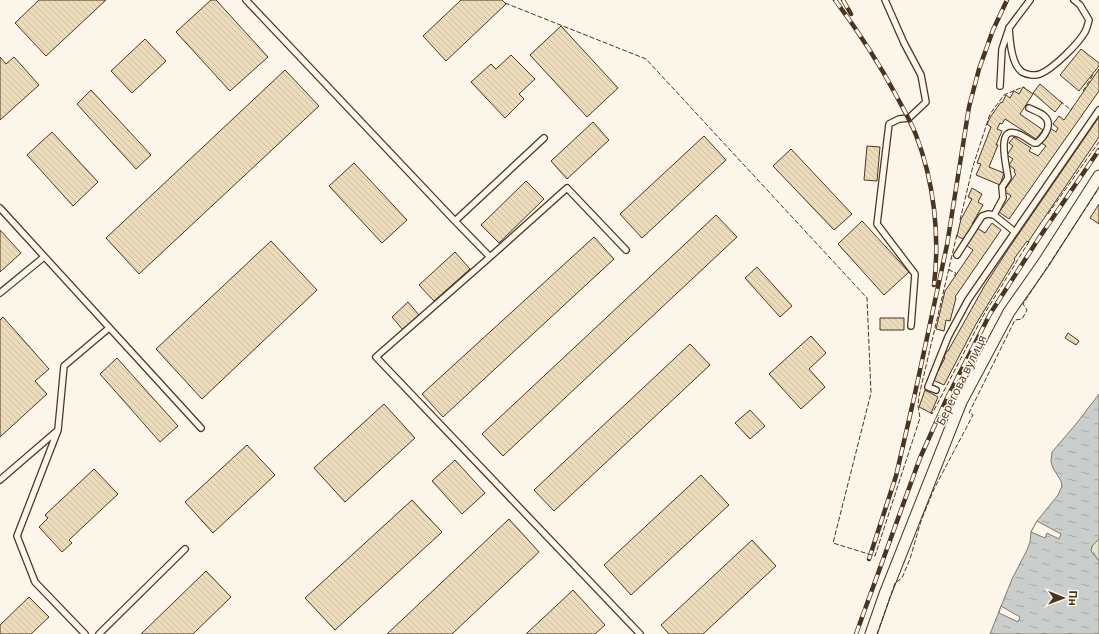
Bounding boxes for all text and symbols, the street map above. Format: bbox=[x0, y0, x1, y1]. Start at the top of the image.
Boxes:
street label: Берегова вулиця bbox=[932, 332, 990, 428]
north arrow bbox=[1043, 578, 1083, 618]
text: Пн bbox=[1066, 590, 1081, 606]

